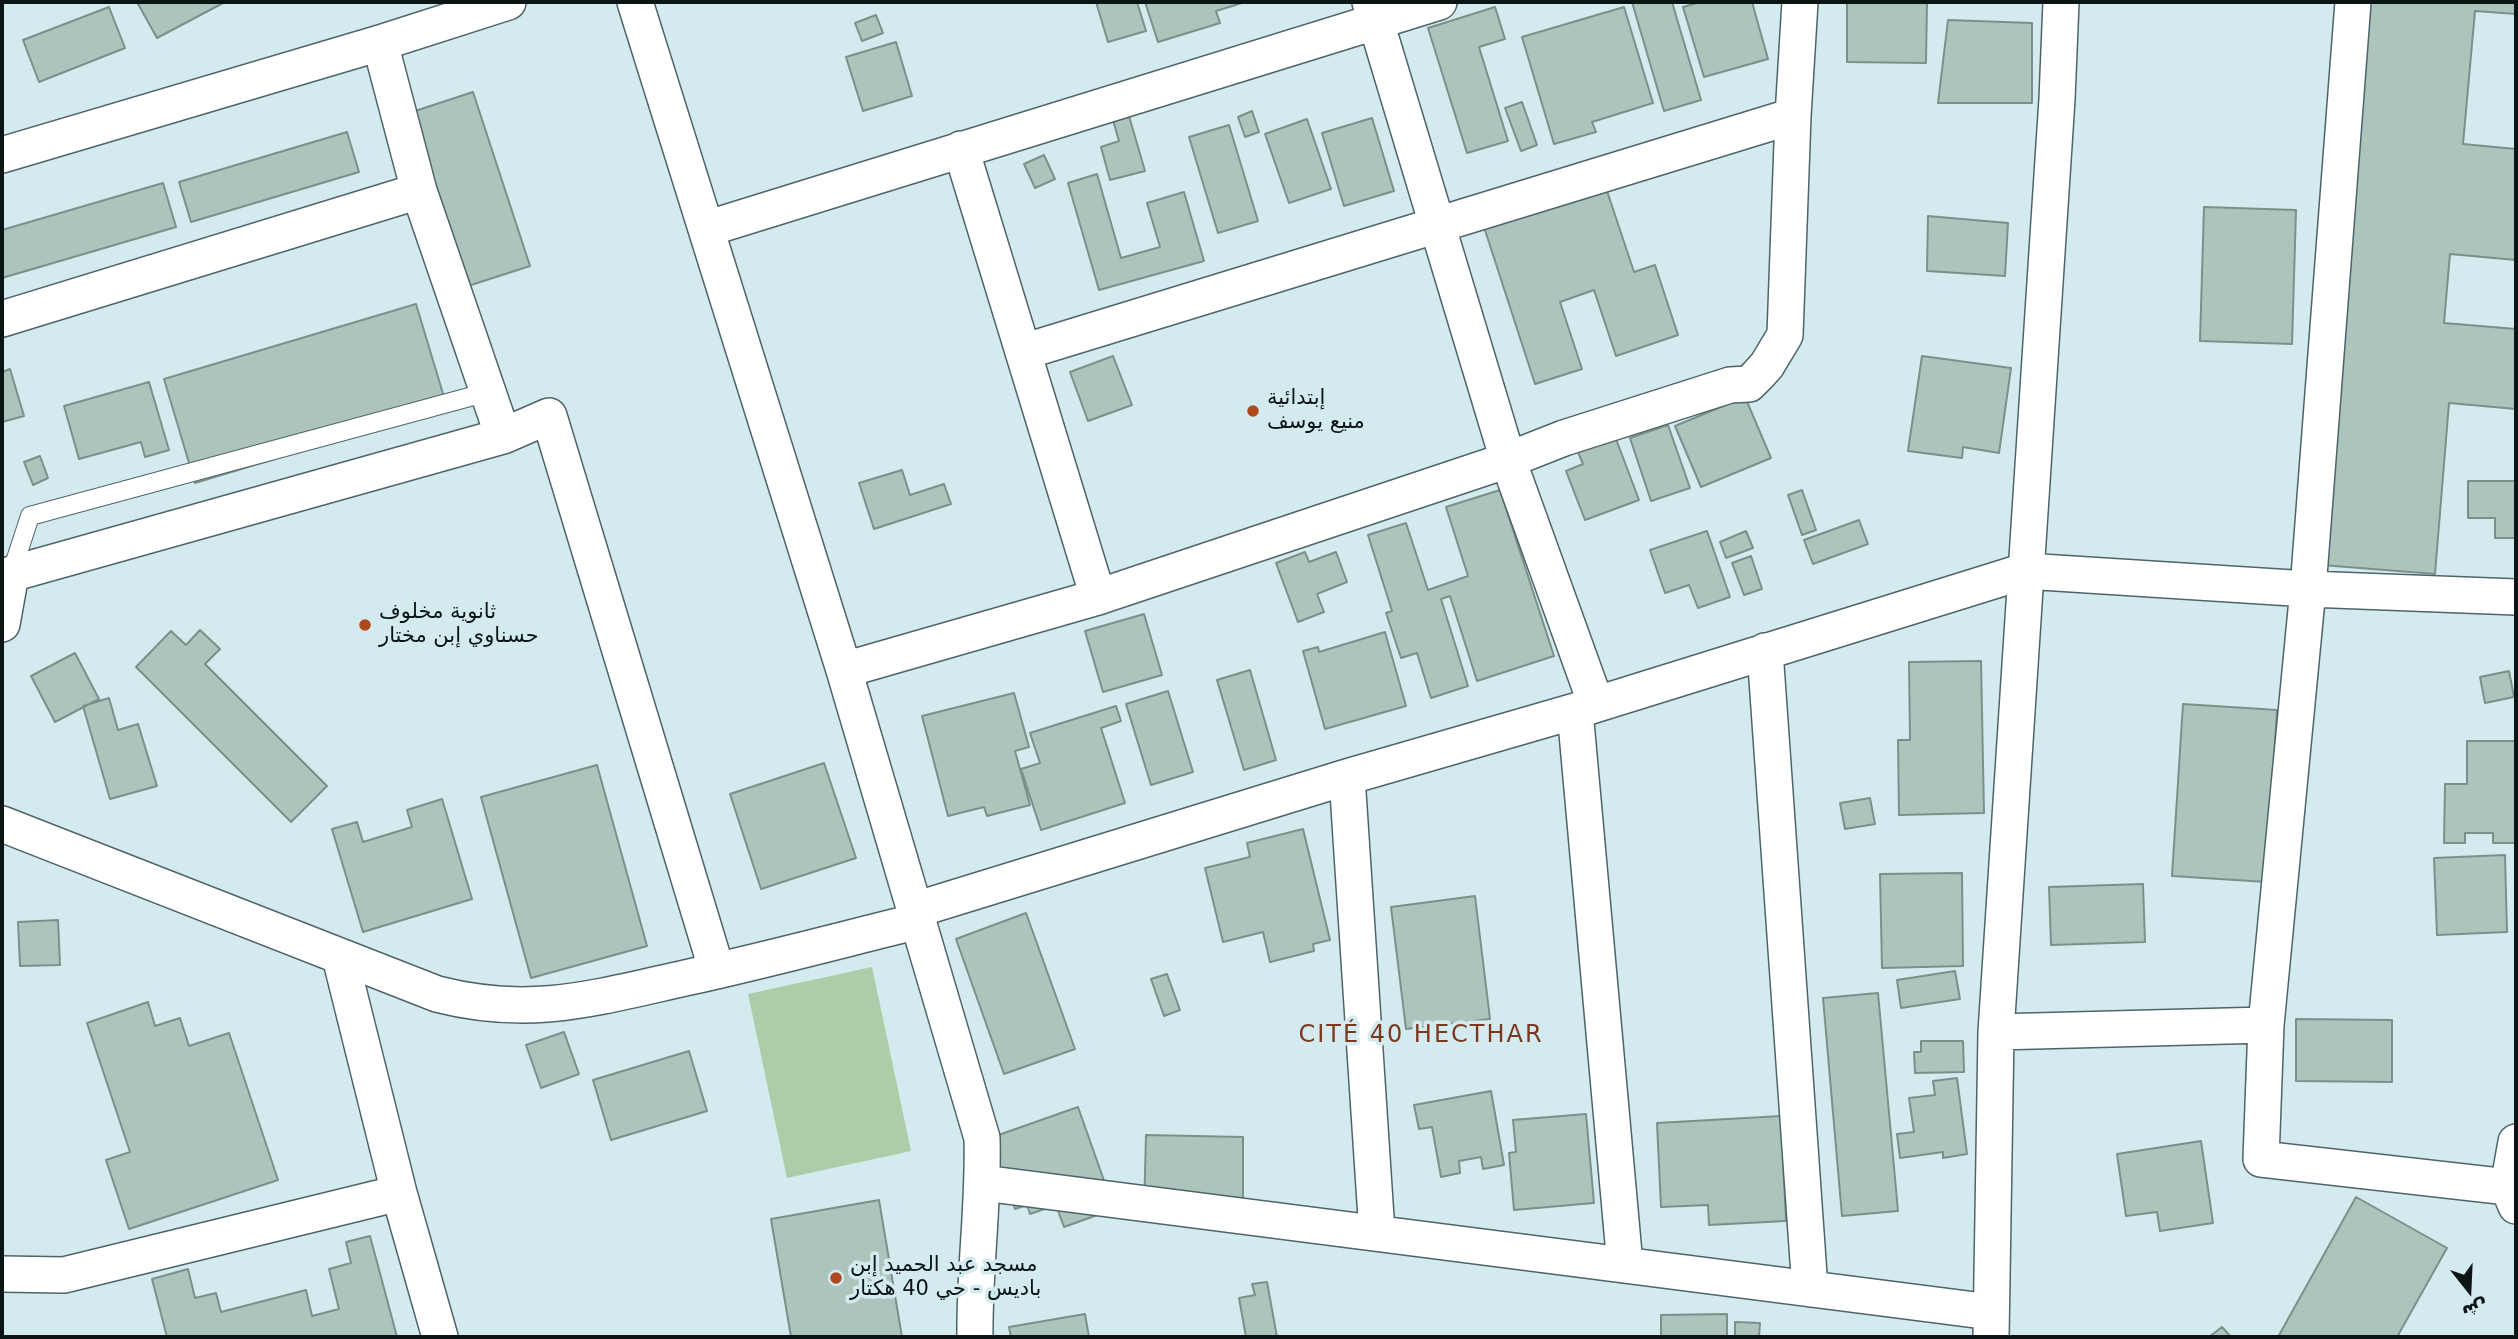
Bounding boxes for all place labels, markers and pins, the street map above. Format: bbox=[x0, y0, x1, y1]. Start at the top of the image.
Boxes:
place label: إبتدائية منيع يوسف bbox=[1267, 386, 1365, 436]
marker: إبتدائية منيع يوسف bbox=[1245, 403, 1261, 419]
place label: ثانوية مخلوف حسناوي إبن مختار bbox=[379, 600, 539, 650]
marker: ثانوية مخلوف حسناوي إبن مختار bbox=[357, 617, 373, 633]
place label: مسجد عبد الحميد إبن باديس - حي 40 هكتار bbox=[850, 1253, 1041, 1303]
marker: مسجد عبد الحميد إبن باديس - حي 40 هكتار bbox=[828, 1270, 844, 1286]

